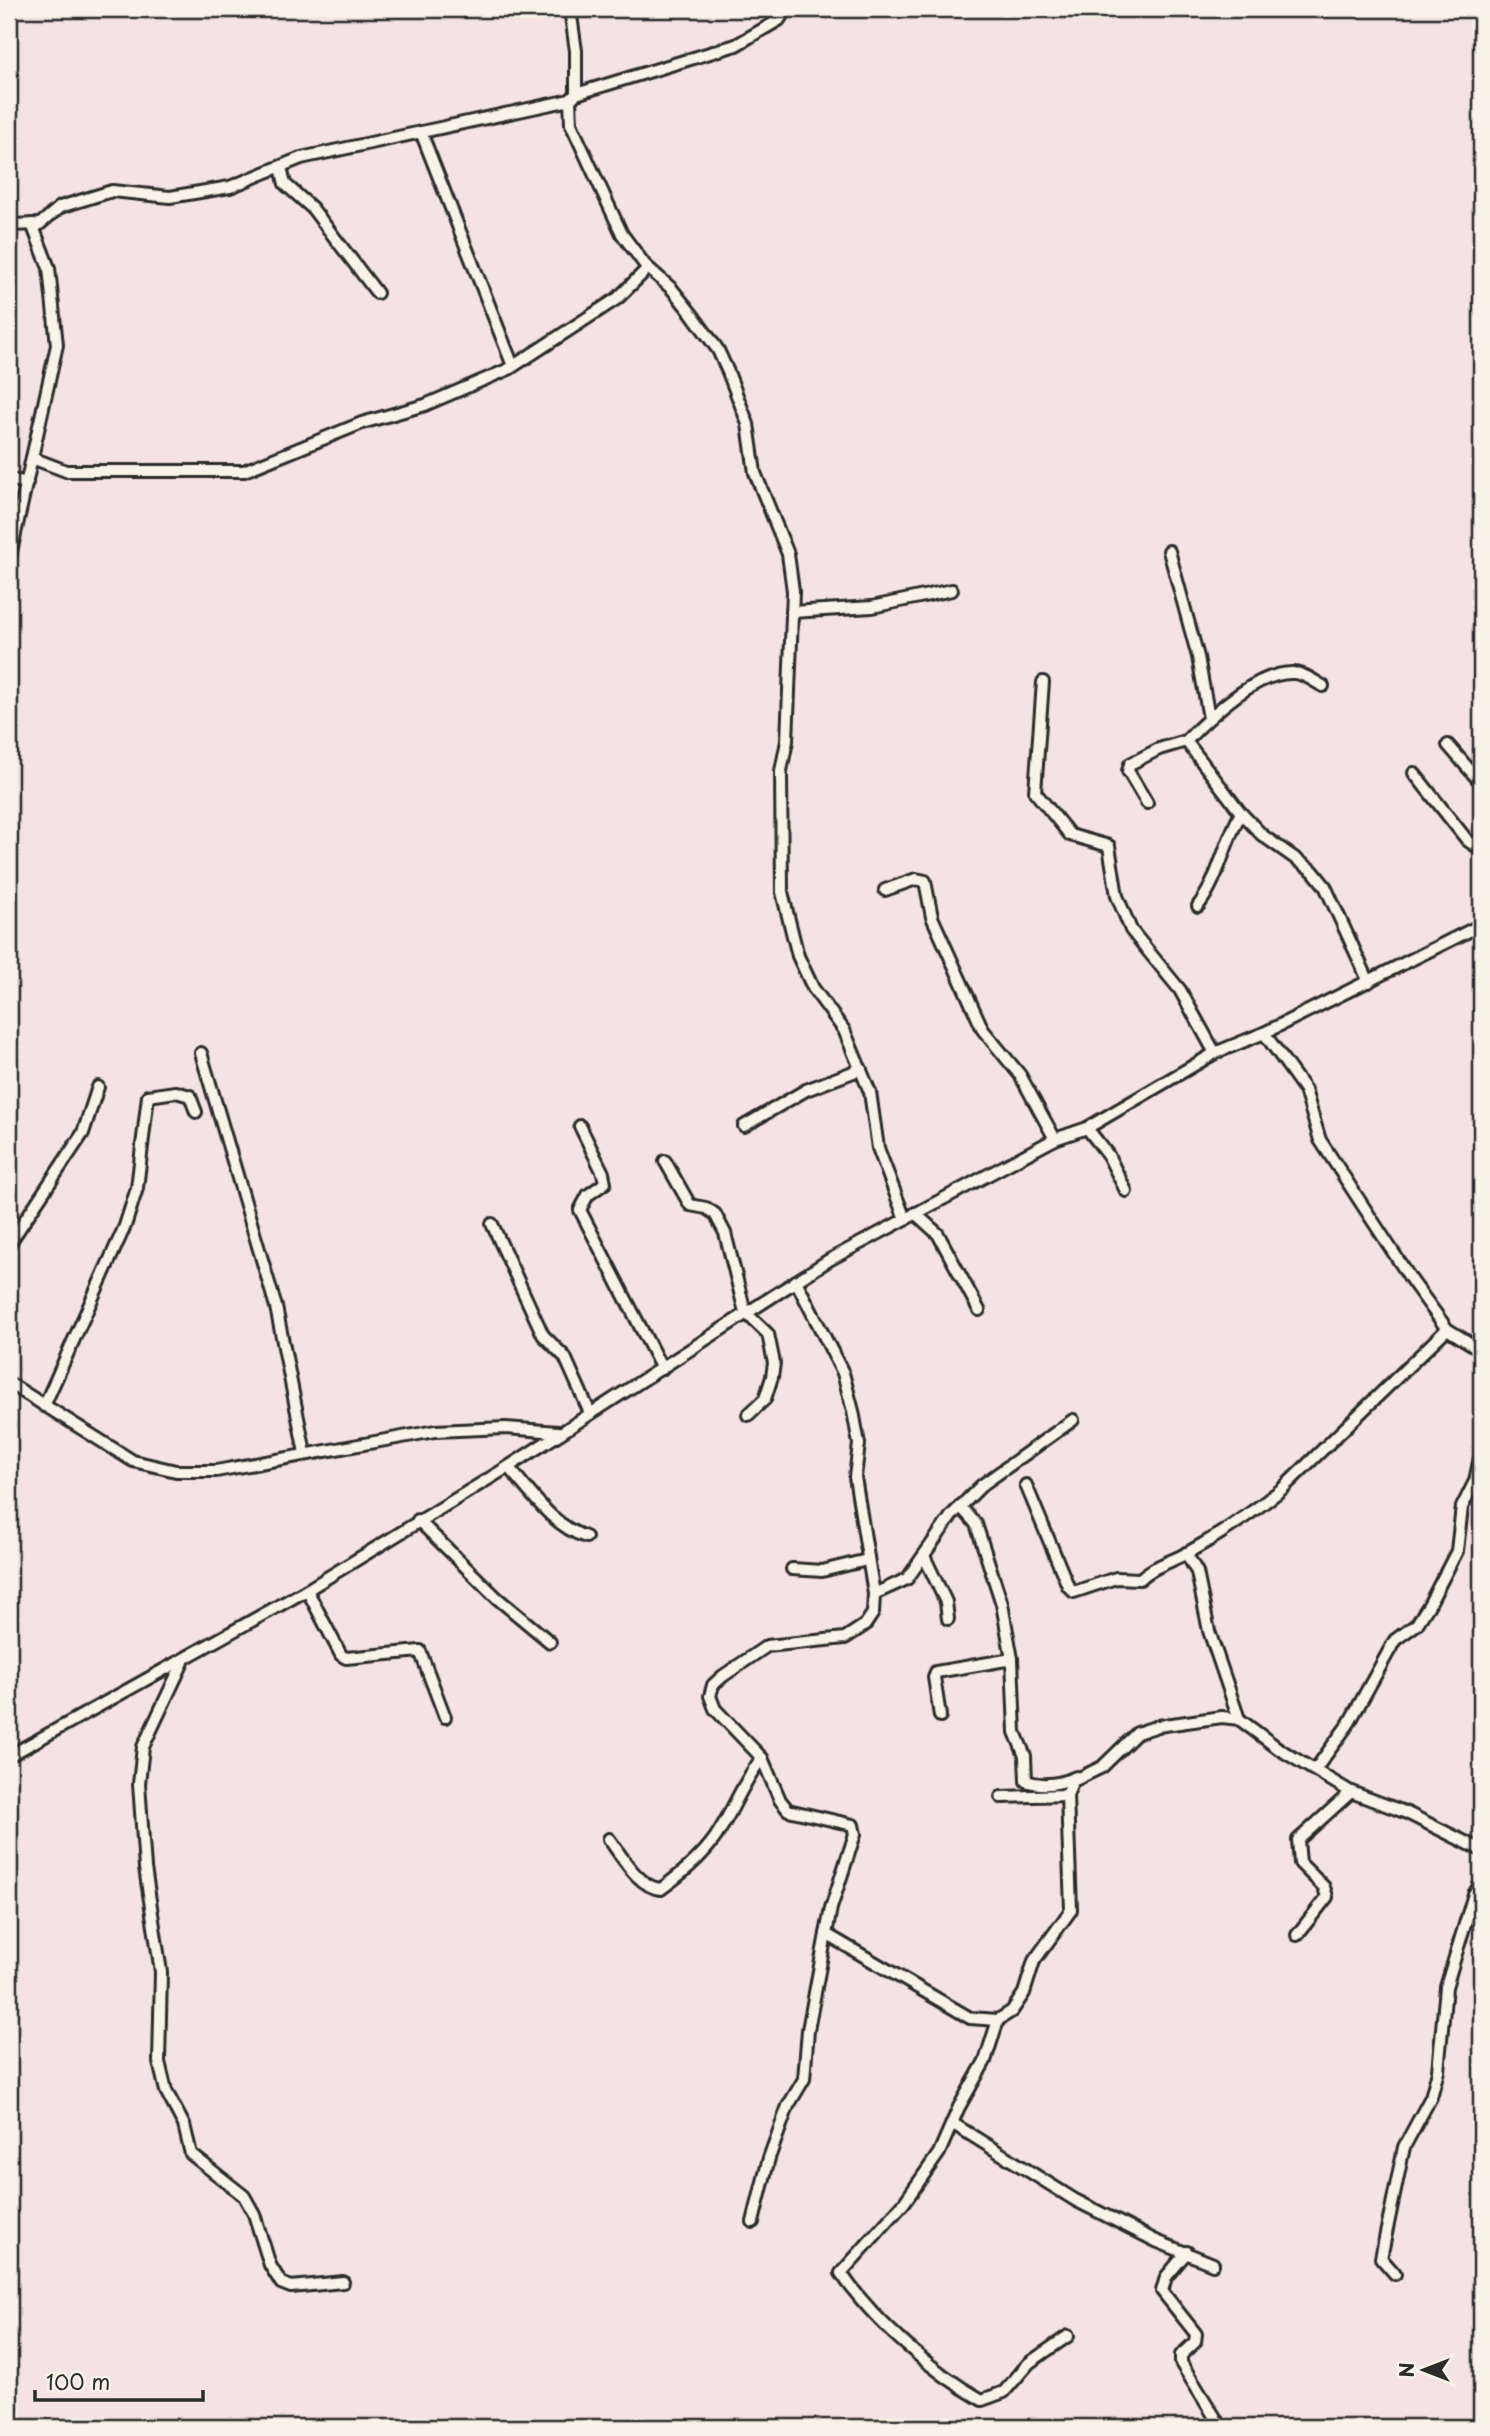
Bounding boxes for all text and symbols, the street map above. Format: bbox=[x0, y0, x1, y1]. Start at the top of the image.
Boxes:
north arrow bbox=[1388, 2334, 1458, 2404]
scale bar bbox=[35, 2359, 203, 2403]
text: N bbox=[1392, 2362, 1420, 2378]
text: 100 m bbox=[46, 2365, 110, 2397]

